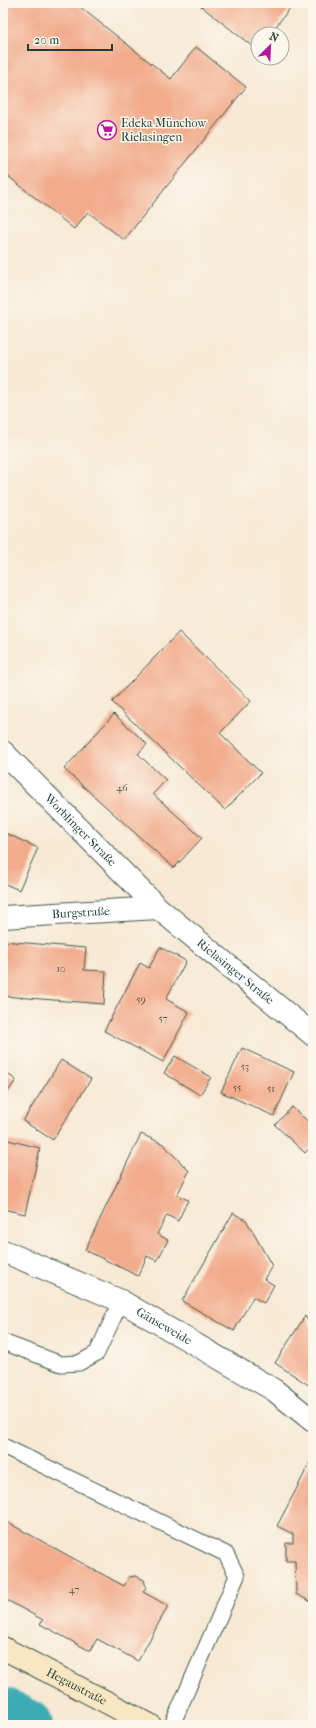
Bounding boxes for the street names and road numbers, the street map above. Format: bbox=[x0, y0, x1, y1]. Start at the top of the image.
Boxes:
street label: Worblinger Straße bbox=[41, 790, 119, 869]
street label: Burgstraße bbox=[51, 904, 110, 921]
street label: Rielasinger Straße bbox=[194, 936, 277, 1007]
street label: Gänseweide bbox=[134, 1304, 194, 1348]
street label: Hegaustraße bbox=[44, 1665, 109, 1708]

